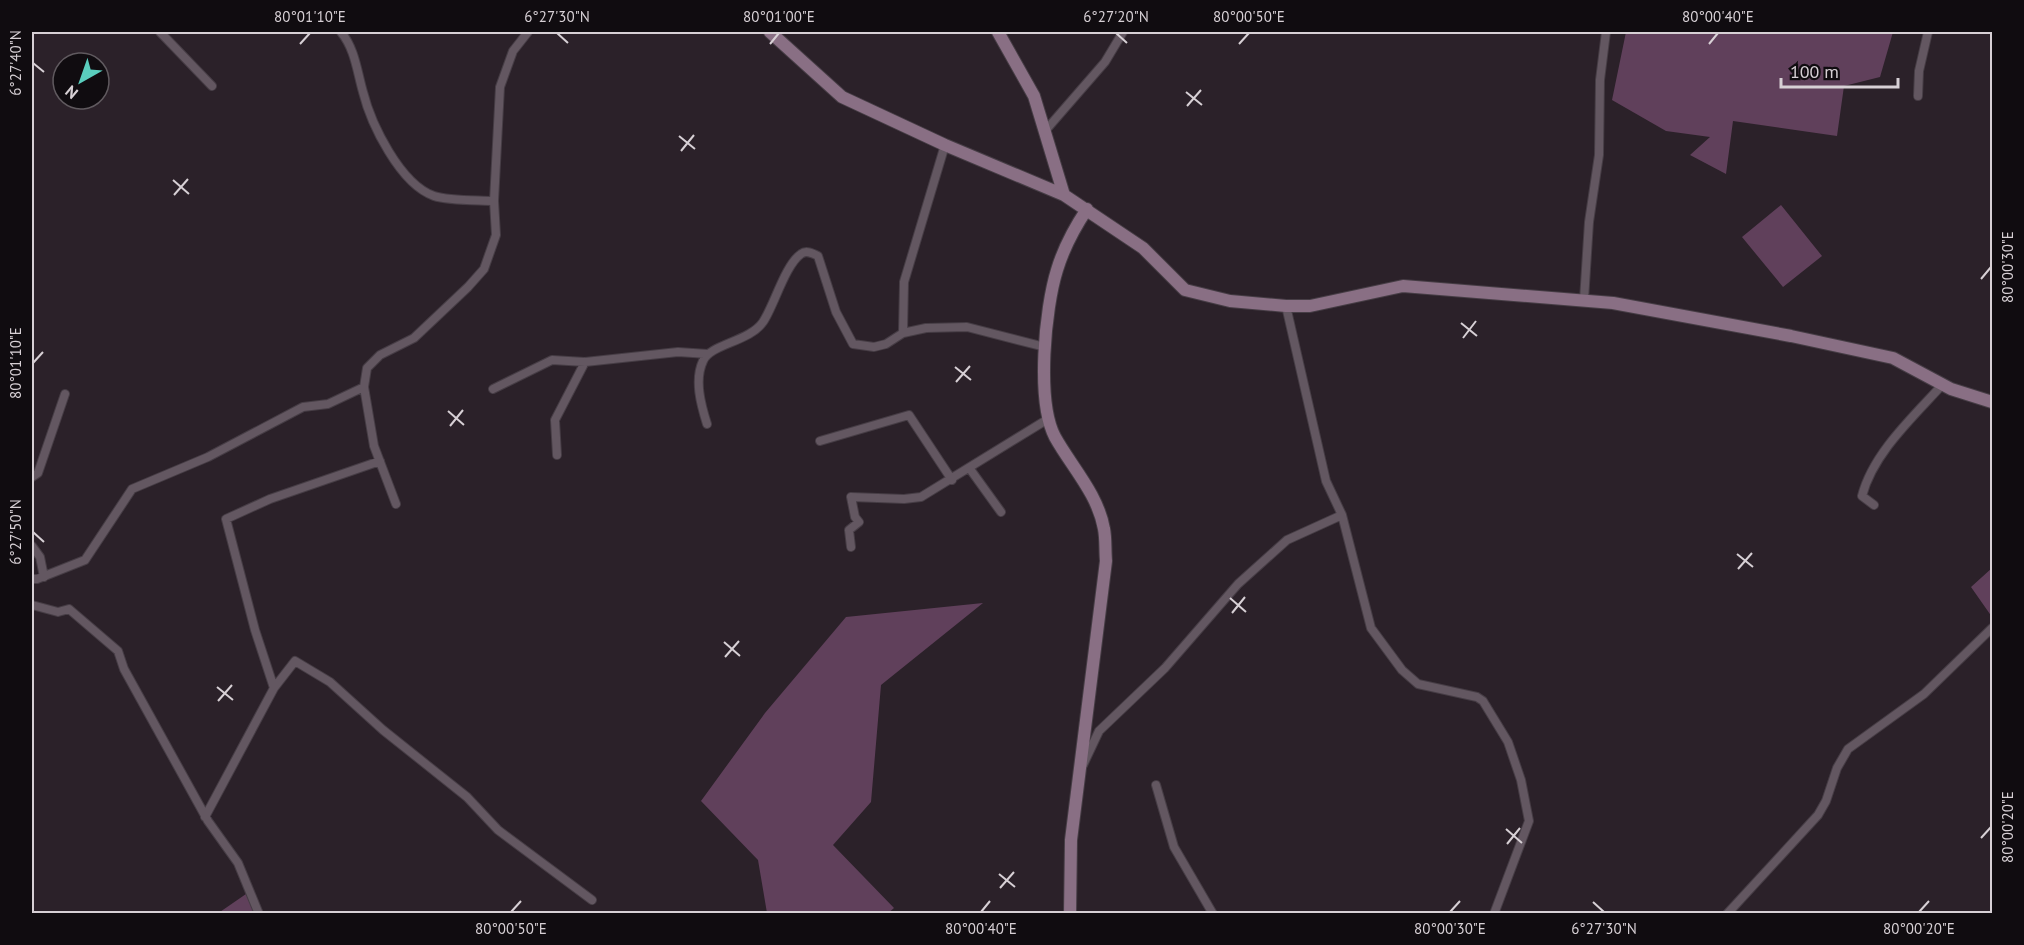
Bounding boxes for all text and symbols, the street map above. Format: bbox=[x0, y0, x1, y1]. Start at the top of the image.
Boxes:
text: 80°01'10"E bbox=[274, 7, 346, 26]
text: 6°27'30"N bbox=[524, 7, 590, 26]
text: 80°01'00"E bbox=[743, 7, 815, 26]
text: 6°27'20"N bbox=[1083, 7, 1149, 26]
text: 80°00'50"E bbox=[1213, 7, 1285, 26]
text: 80°00'40"E bbox=[1682, 7, 1754, 26]
text: 6°27'40"N bbox=[6, 30, 25, 96]
north arrow bbox=[51, 51, 111, 111]
scale bar bbox=[1781, 51, 1898, 89]
text: 100 m bbox=[1790, 60, 1839, 83]
text: N bbox=[61, 81, 82, 104]
text: 80°00'30"E bbox=[1998, 231, 2017, 303]
text: 80°01'10"E bbox=[6, 327, 25, 399]
text: 6°27'50"N bbox=[6, 499, 25, 565]
text: 80°00'20"E bbox=[1998, 791, 2017, 863]
text: 80°00'50"E bbox=[475, 919, 547, 938]
text: 80°00'40"E bbox=[945, 919, 1017, 938]
text: 80°00'30"E bbox=[1414, 919, 1486, 938]
text: 6°27'30"N bbox=[1571, 919, 1637, 938]
text: 80°00'20"E bbox=[1883, 919, 1955, 938]

